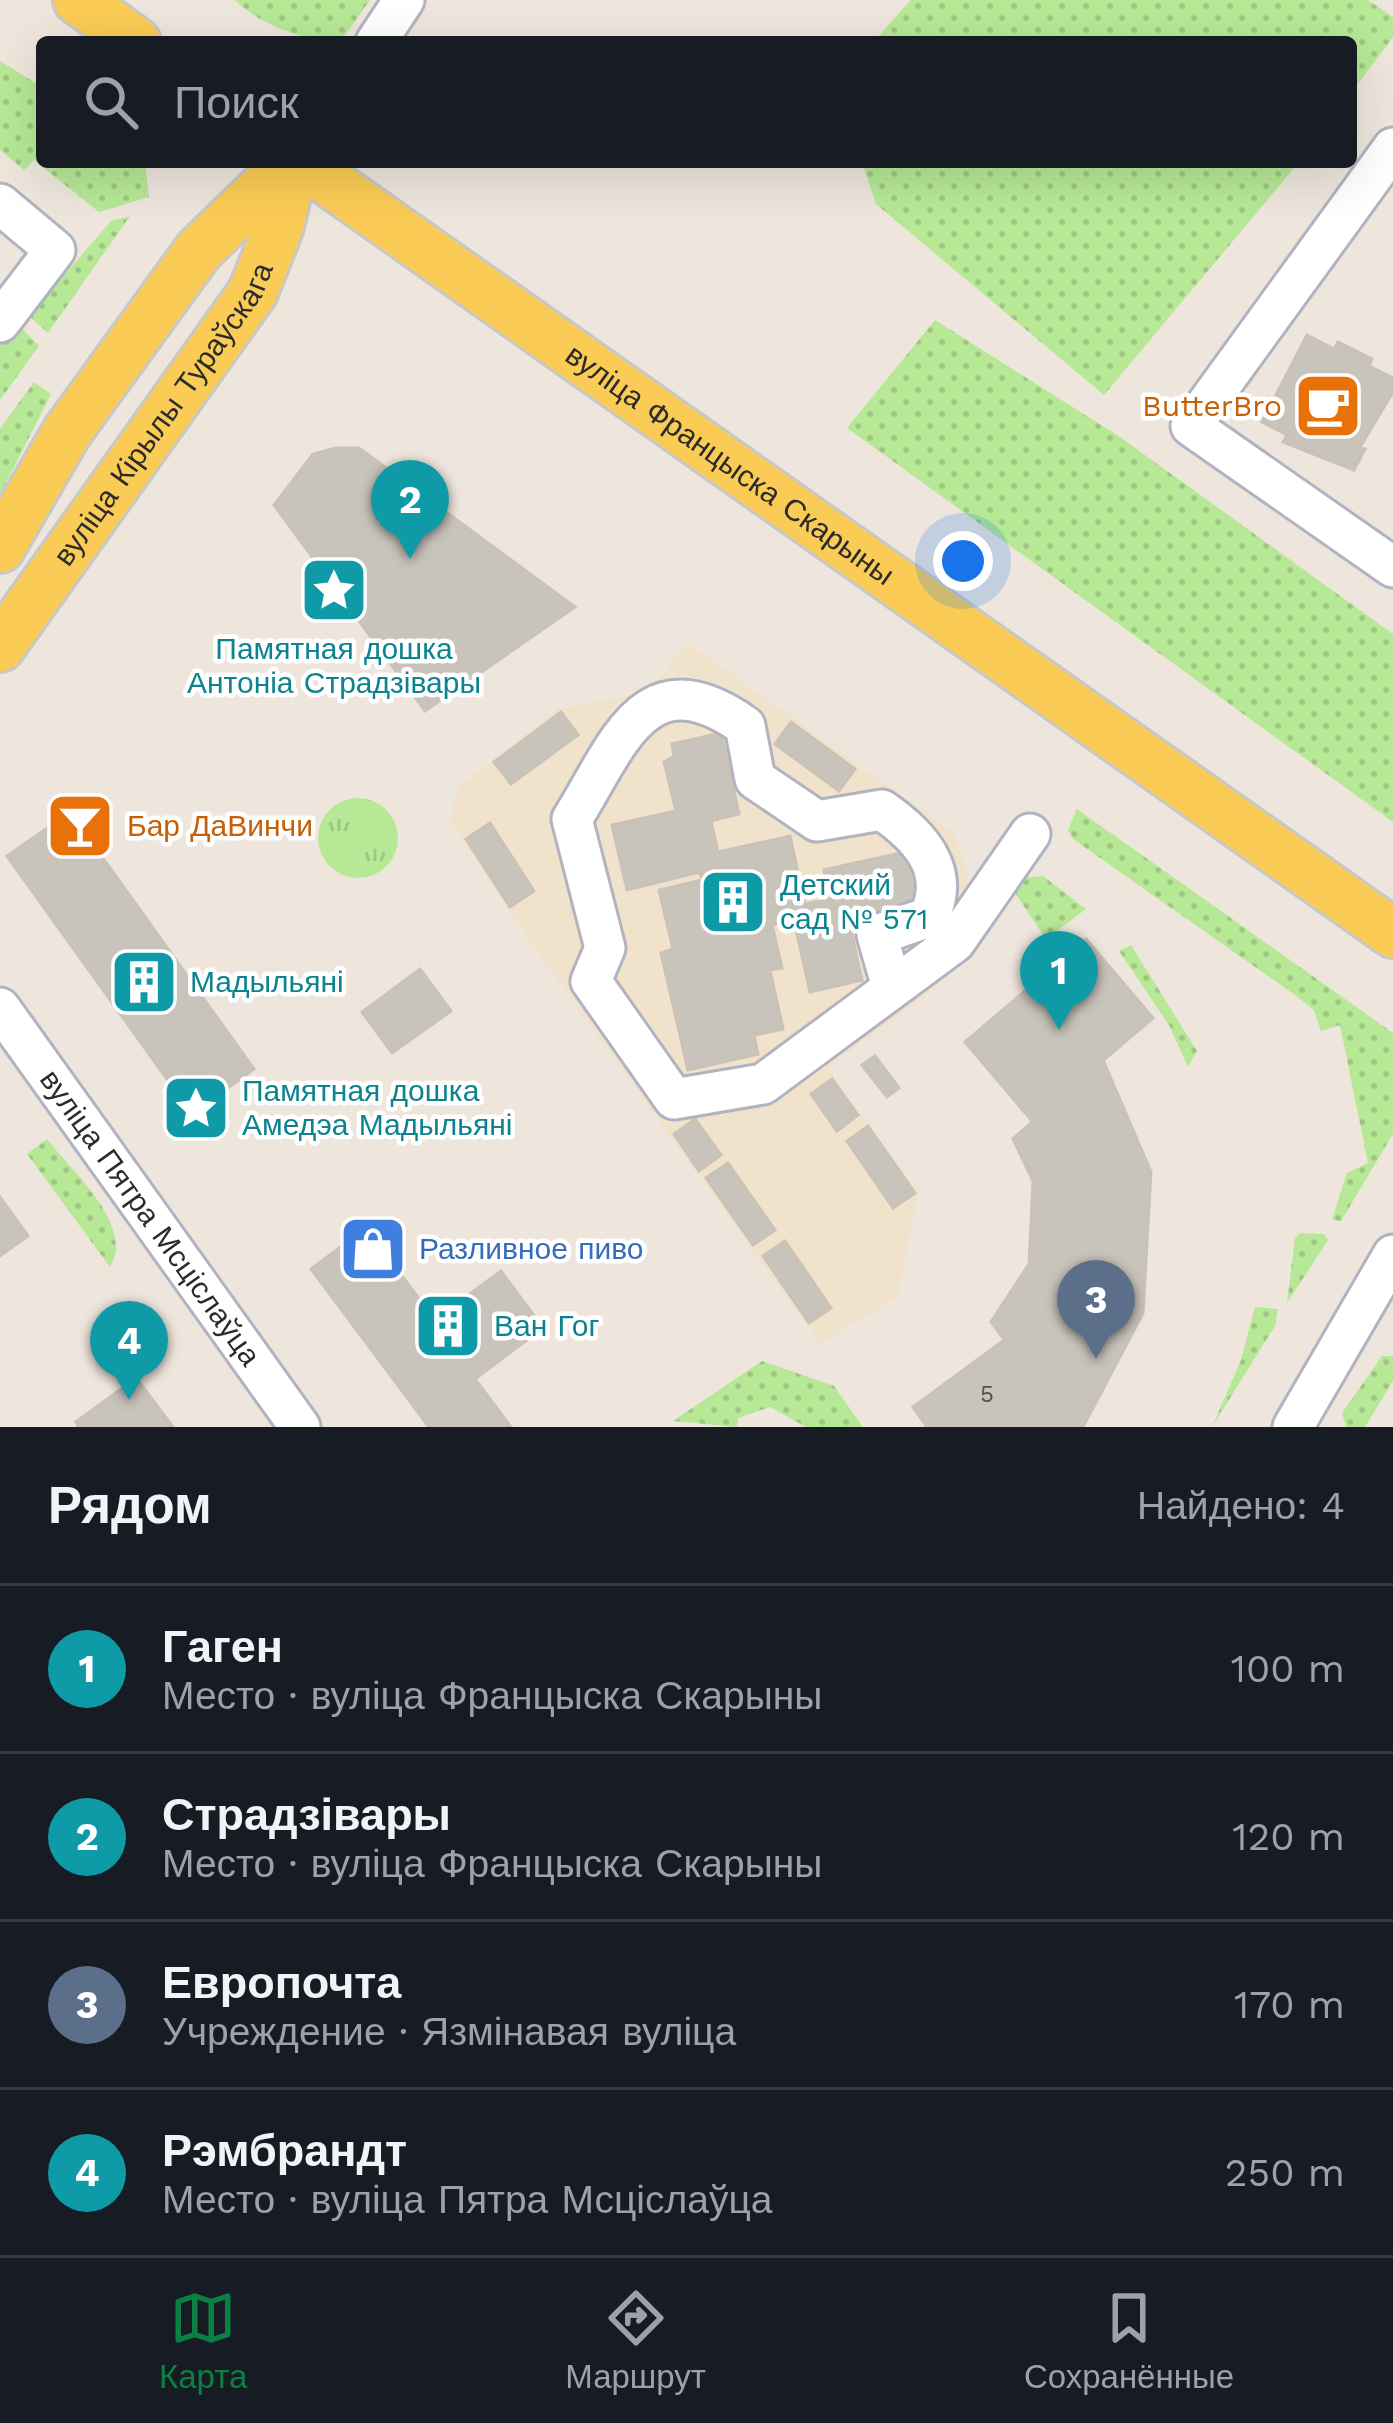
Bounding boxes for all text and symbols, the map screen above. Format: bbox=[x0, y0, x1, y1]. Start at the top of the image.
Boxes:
search box bbox=[36, 36, 1357, 168]
icon: search bbox=[78, 69, 144, 135]
text: Поиск bbox=[174, 76, 299, 129]
street label: вуліца Кірылы Тураўскага bbox=[46, 257, 280, 572]
street label: вуліца Францыска Скарыны bbox=[559, 337, 901, 592]
cafe icon: ButterBro bbox=[1293, 371, 1363, 441]
place label: ButterBro bbox=[1142, 388, 1282, 423]
pin: 2 bbox=[371, 460, 449, 559]
your location bbox=[933, 531, 993, 591]
place icon: Памятная дошка Антоніа Страдзівары bbox=[299, 555, 369, 625]
place label: Памятная дошка Антоніа Страдзівары bbox=[187, 631, 481, 700]
bar icon: Бар ДаВинчи bbox=[45, 791, 115, 861]
place label: Бар ДаВинчи bbox=[127, 808, 313, 843]
building icon: Детский сад № 571 bbox=[698, 867, 768, 937]
place label: Детский сад № 571 bbox=[780, 867, 928, 936]
pin: 1 bbox=[1020, 931, 1098, 1030]
building icon: Мадыльяні bbox=[109, 947, 179, 1017]
place label: Мадыльяні bbox=[190, 964, 344, 999]
street label: вуліца Пятра Мсціслаўца bbox=[33, 1063, 268, 1372]
place icon: Памятная дошка Амедэа Мадыльяні bbox=[161, 1073, 231, 1143]
place label: Памятная дошка Амедэа Мадыльяні bbox=[242, 1073, 512, 1142]
shop icon: Разливное пиво bbox=[338, 1214, 408, 1284]
place label: Разливное пиво bbox=[419, 1231, 643, 1266]
pin: 3 bbox=[1057, 1260, 1135, 1359]
building icon: Ван Гог bbox=[413, 1291, 483, 1361]
pin: 4 bbox=[90, 1301, 168, 1400]
place label: Ван Гог bbox=[494, 1308, 599, 1343]
house number: 5 bbox=[980, 1380, 994, 1408]
text: Рядом bbox=[48, 1476, 212, 1535]
text: Найдено: 4 bbox=[1137, 1483, 1345, 1528]
text: Гаген bbox=[162, 1620, 283, 1673]
text: 1 bbox=[79, 1646, 95, 1691]
text: 100 m bbox=[1231, 1646, 1345, 1691]
text: Место · вуліца Францыска Скарыны bbox=[162, 1673, 822, 1718]
text: Страдзівары bbox=[162, 1788, 451, 1841]
text: 2 bbox=[75, 1814, 99, 1859]
text: 120 m bbox=[1232, 1814, 1345, 1859]
text: Место · вуліца Францыска Скарыны bbox=[162, 1841, 822, 1886]
text: Европочта bbox=[162, 1956, 401, 2009]
text: 3 bbox=[75, 1982, 99, 2027]
text: 170 m bbox=[1234, 1982, 1345, 2027]
text: Учреждение · Язмінавая вуліца bbox=[162, 2009, 736, 2054]
text: Рэмбрандт bbox=[162, 2124, 407, 2177]
text: 4 bbox=[74, 2150, 100, 2195]
text: 250 m bbox=[1225, 2150, 1345, 2195]
text: Место · вуліца Пятра Мсціслаўца bbox=[162, 2177, 773, 2222]
tab: Карта bbox=[159, 2285, 247, 2396]
tab: Маршрут bbox=[565, 2285, 706, 2396]
tab: Сохранённые bbox=[1024, 2285, 1234, 2396]

